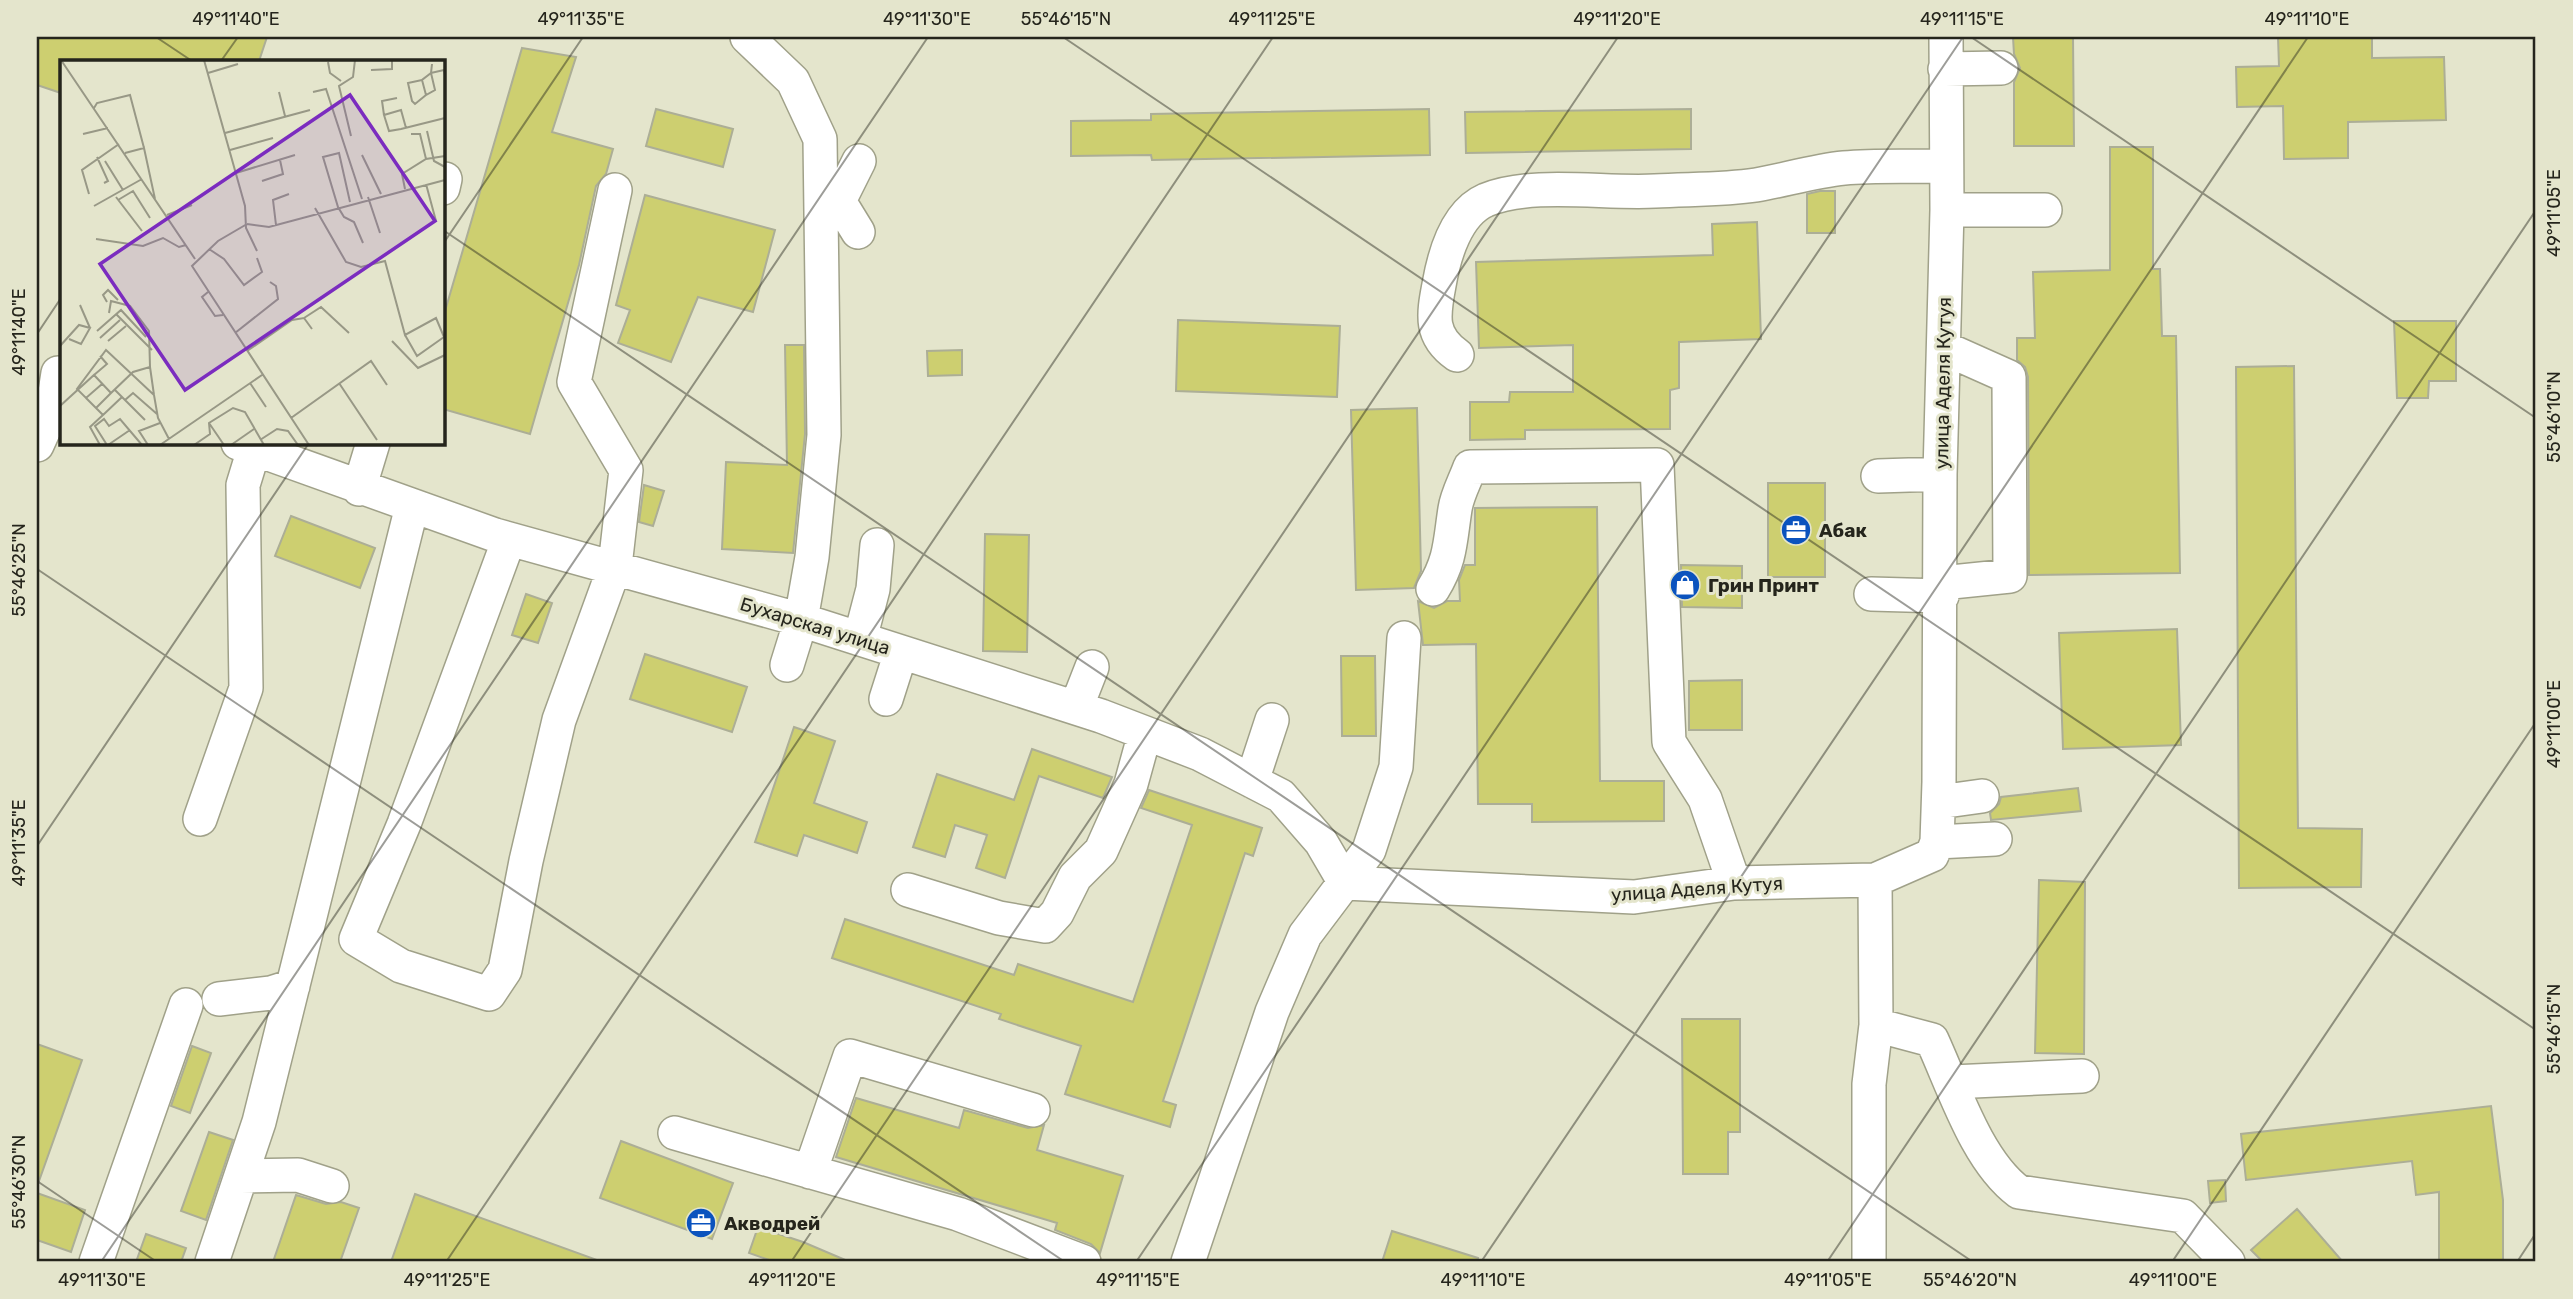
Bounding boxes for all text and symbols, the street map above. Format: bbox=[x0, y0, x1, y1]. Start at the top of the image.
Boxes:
text: 49°11'40"E bbox=[192, 8, 280, 30]
text: 49°11'35"E bbox=[537, 8, 625, 30]
text: 49°11'30"E bbox=[883, 8, 971, 30]
text: 55°46'15"N bbox=[1021, 8, 1111, 30]
text: 49°11'25"E bbox=[1229, 8, 1315, 30]
text: 49°11'20"E bbox=[1573, 8, 1661, 30]
text: 49°11'15"E bbox=[1920, 8, 2004, 30]
text: 49°11'10"E bbox=[2265, 8, 2349, 30]
inset map bbox=[60, 60, 444, 444]
text: 49°11'05"E bbox=[2543, 169, 2565, 257]
text: 49°11'40"E bbox=[8, 288, 30, 376]
street label: улица Аделя Кутуя bbox=[1930, 297, 1956, 469]
text: 55°46'10"N bbox=[2543, 371, 2565, 463]
office icon: Абак bbox=[1779, 513, 1813, 547]
place label: Абак bbox=[1819, 519, 1867, 542]
text: 55°46'25"N bbox=[8, 523, 30, 617]
shop icon: Грин Принт bbox=[1668, 568, 1702, 602]
place label: Грин Принт bbox=[1708, 574, 1819, 597]
street label: Бухарская улица bbox=[737, 592, 893, 660]
text: 49°11'00"E bbox=[2543, 680, 2565, 768]
text: 49°11'35"E bbox=[8, 799, 30, 887]
street label: улица Аделя Кутуя bbox=[1610, 872, 1784, 906]
text: 55°46'15"N bbox=[2543, 984, 2565, 1074]
text: 55°46'30"N bbox=[8, 1135, 30, 1229]
office icon: Акводрей bbox=[684, 1206, 718, 1240]
place label: Акводрей bbox=[724, 1212, 820, 1235]
text: 49°11'30"E bbox=[58, 1269, 146, 1291]
text: 49°11'25"E bbox=[404, 1269, 490, 1291]
text: 49°11'20"E bbox=[748, 1269, 836, 1291]
text: 49°11'15"E bbox=[1096, 1269, 1180, 1291]
text: 49°11'10"E bbox=[1441, 1269, 1525, 1291]
text: 49°11'05"E bbox=[1784, 1269, 1872, 1291]
text: 55°46'20"N bbox=[1923, 1269, 2017, 1291]
text: 49°11'00"E bbox=[2129, 1269, 2217, 1291]

